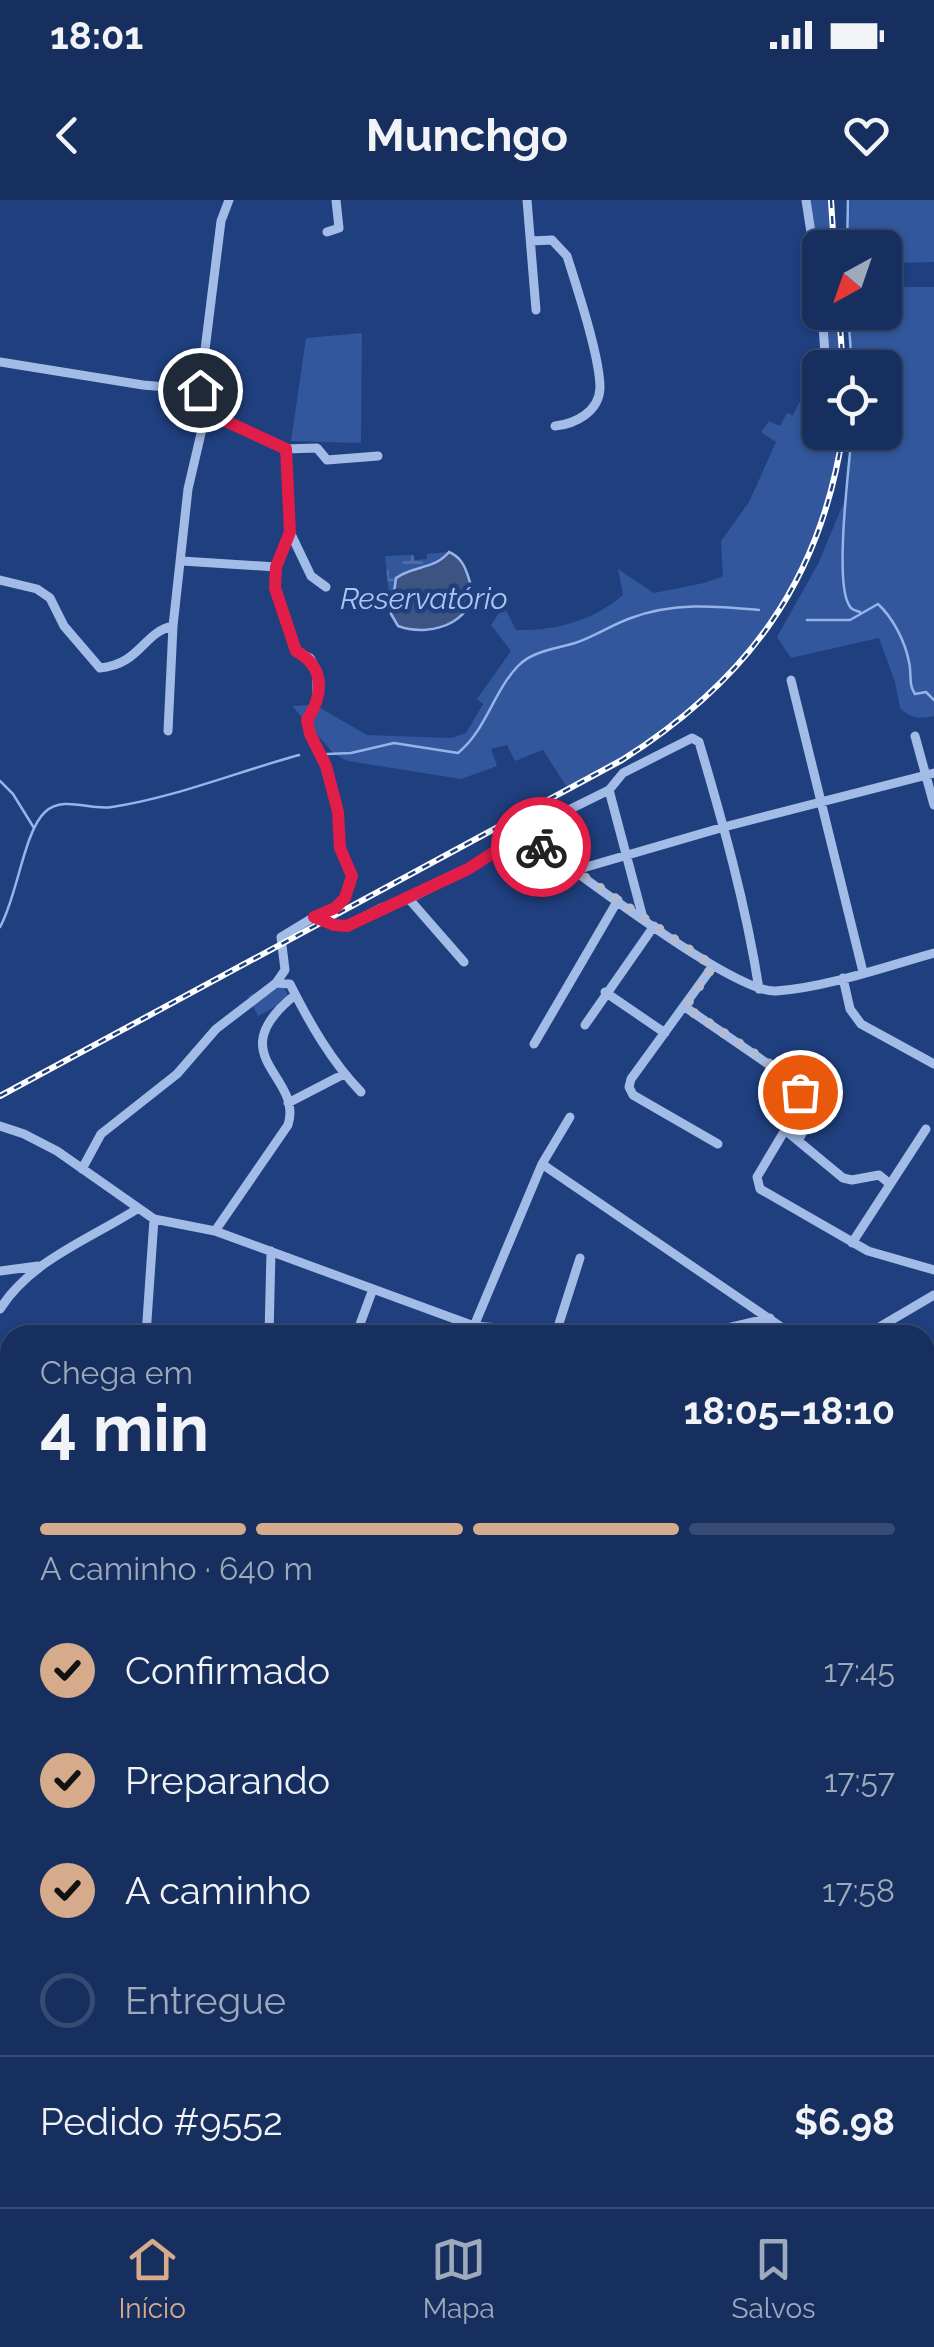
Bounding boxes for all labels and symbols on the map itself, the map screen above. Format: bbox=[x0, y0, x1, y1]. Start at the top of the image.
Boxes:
north arrow bbox=[802, 230, 902, 330]
pin bbox=[158, 348, 243, 433]
water label: Reservatório bbox=[340, 581, 508, 616]
courier bbox=[491, 797, 591, 897]
pin bbox=[758, 1050, 843, 1135]

